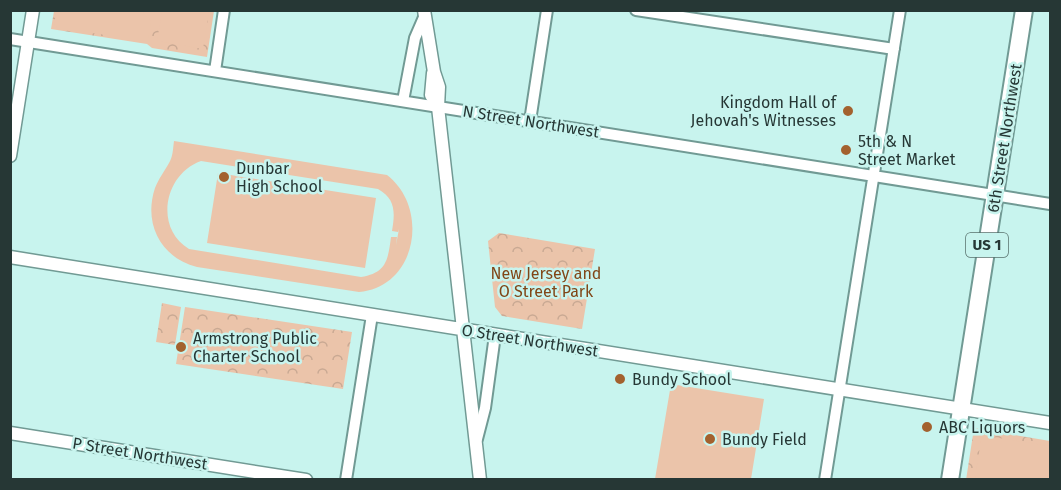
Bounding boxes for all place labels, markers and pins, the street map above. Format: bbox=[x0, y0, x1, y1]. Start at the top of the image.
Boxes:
place label: Kingdom Hall of Jehovah's Witnesses bbox=[691, 93, 838, 130]
marker: Kingdom Hall of Jehovah's Witnesses bbox=[841, 104, 855, 118]
place label: 5th & N Street Market bbox=[858, 132, 956, 169]
marker: 5th & N Street Market bbox=[839, 143, 853, 157]
place label: Dunbar High School bbox=[236, 159, 323, 196]
marker: Dunbar High School bbox=[217, 170, 231, 184]
place label: Armstrong Public Charter School bbox=[193, 329, 317, 366]
marker: Armstrong Public Charter School bbox=[174, 340, 188, 354]
place label: Bundy School bbox=[632, 370, 732, 389]
marker: Bundy School bbox=[613, 372, 627, 386]
place label: ABC Liquors bbox=[939, 418, 1025, 437]
marker: ABC Liquors bbox=[920, 420, 934, 434]
place label: Bundy Field bbox=[722, 430, 807, 449]
marker: Bundy Field bbox=[703, 432, 717, 446]

